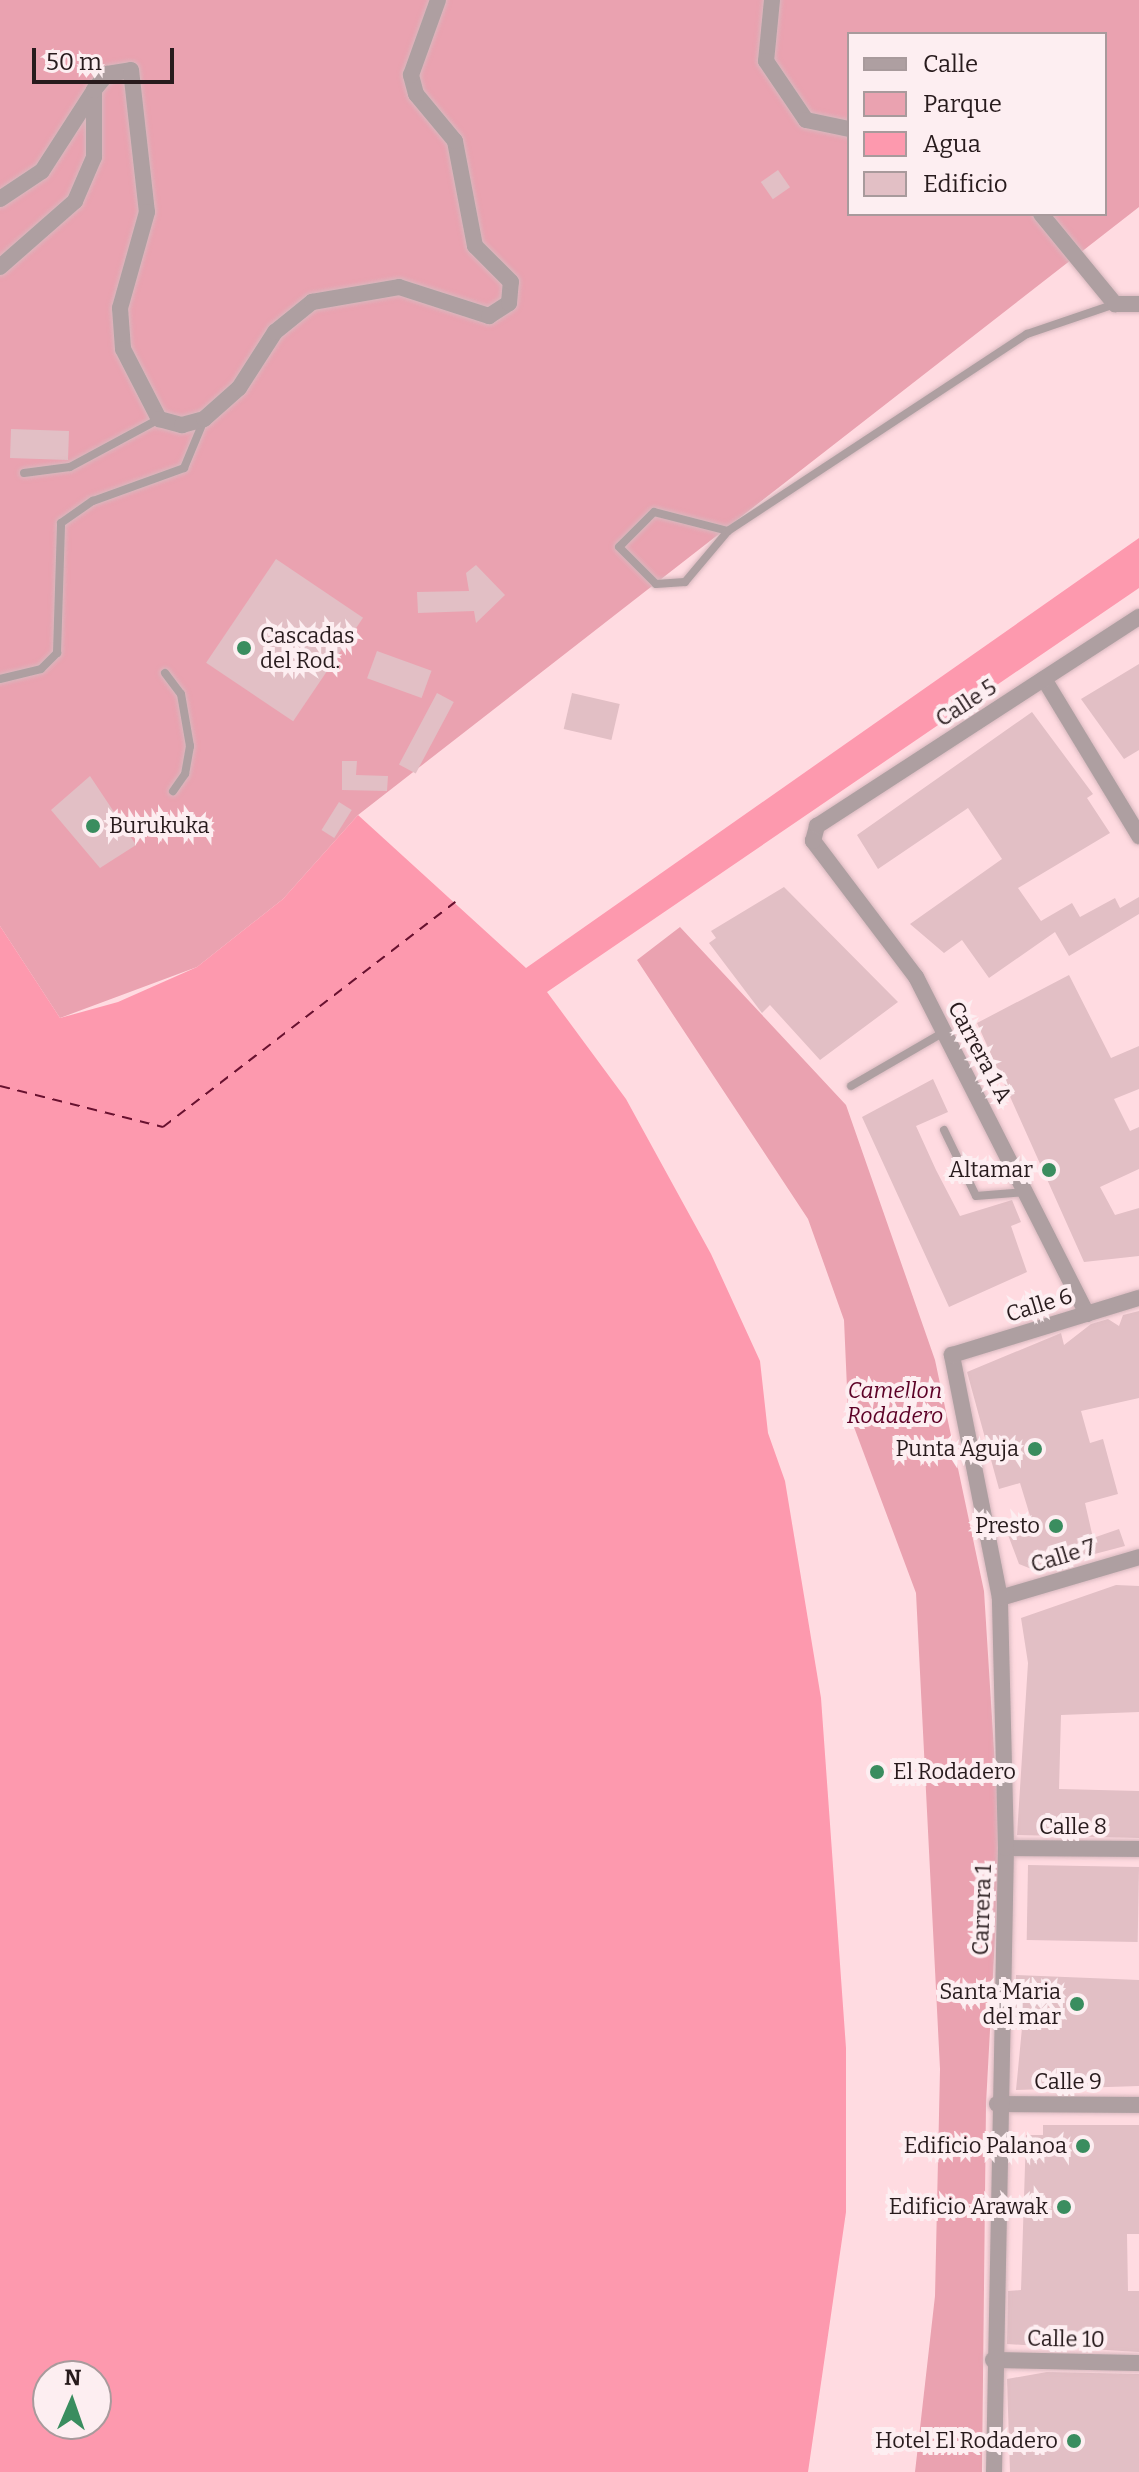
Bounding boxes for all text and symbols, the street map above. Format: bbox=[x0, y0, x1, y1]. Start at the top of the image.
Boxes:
scale bar bbox=[36, 32, 178, 82]
legend bbox=[847, 32, 1107, 216]
text: 50 m bbox=[46, 48, 102, 76]
text: Calle bbox=[923, 50, 978, 78]
text: Parque bbox=[923, 90, 1002, 118]
text: Agua bbox=[923, 130, 981, 158]
text: Edificio bbox=[923, 170, 1008, 198]
place label: Cascadas del Rod. bbox=[260, 622, 355, 674]
marker: Cascadas del Rod. bbox=[235, 639, 253, 657]
street label: Calle 5 bbox=[931, 674, 1001, 732]
place label: Burukuka bbox=[109, 813, 209, 839]
marker: Burukuka bbox=[84, 817, 102, 835]
street label: Carrera 1 A bbox=[942, 997, 1018, 1107]
place label: Altamar bbox=[949, 1157, 1033, 1183]
marker: Altamar bbox=[1040, 1161, 1058, 1179]
street label: Calle 6 bbox=[1003, 1282, 1075, 1328]
park label: Camellon Rodadero bbox=[847, 1377, 943, 1428]
place label: Punta Aguja bbox=[895, 1436, 1019, 1462]
marker: Punta Aguja bbox=[1026, 1440, 1044, 1458]
place label: Presto bbox=[975, 1513, 1040, 1539]
marker: Presto bbox=[1047, 1517, 1065, 1535]
street label: Calle 7 bbox=[1028, 1534, 1098, 1578]
place label: El Rodadero bbox=[893, 1759, 1016, 1785]
marker: El Rodadero bbox=[868, 1763, 886, 1781]
street label: Calle 8 bbox=[1039, 1814, 1107, 1840]
street label: Carrera 1 bbox=[967, 1864, 997, 1956]
place label: Santa Maria del mar bbox=[939, 1978, 1061, 2030]
marker: Santa Maria del mar bbox=[1068, 1995, 1086, 2013]
street label: Calle 9 bbox=[1034, 2069, 1102, 2095]
place label: Edificio Palanoa bbox=[904, 2133, 1067, 2159]
marker: Edificio Palanoa bbox=[1074, 2137, 1092, 2155]
place label: Edificio Arawak bbox=[889, 2194, 1048, 2220]
marker: Edificio Arawak bbox=[1055, 2198, 1073, 2216]
street label: Calle 10 bbox=[1027, 2325, 1105, 2353]
north arrow bbox=[32, 2360, 112, 2440]
text: N bbox=[64, 2364, 82, 2391]
place label: Hotel El Rodadero bbox=[875, 2428, 1058, 2454]
marker: Hotel El Rodadero bbox=[1065, 2432, 1083, 2450]

